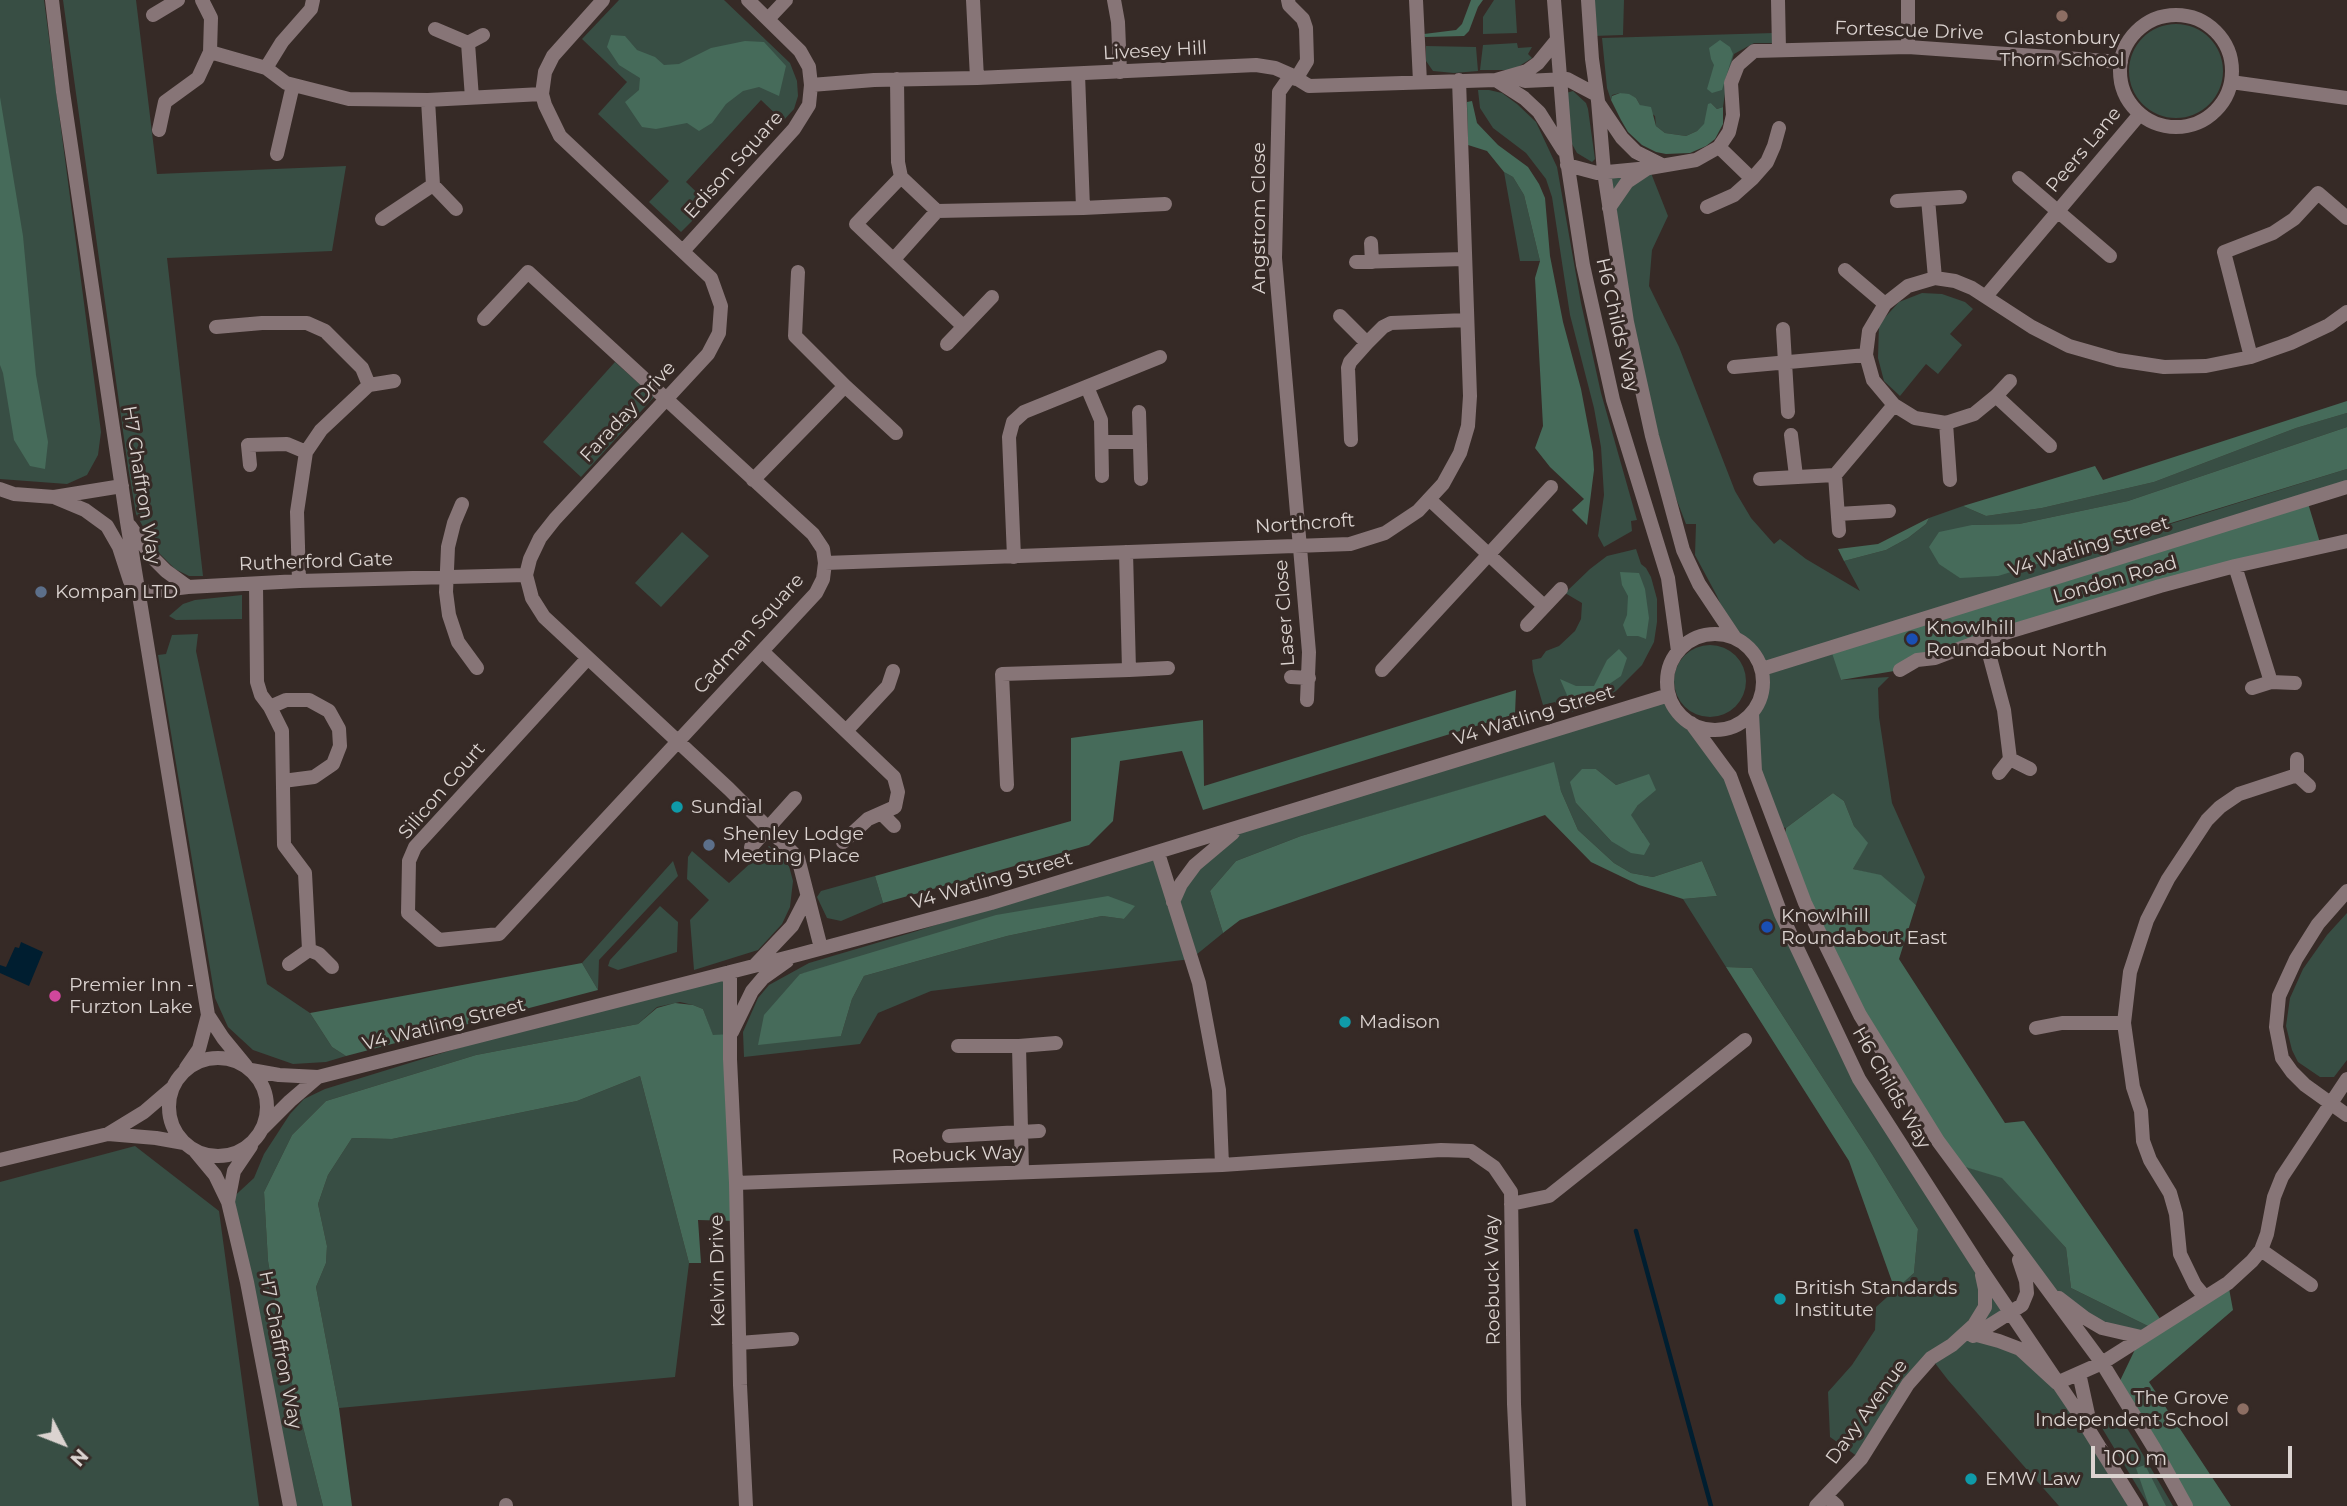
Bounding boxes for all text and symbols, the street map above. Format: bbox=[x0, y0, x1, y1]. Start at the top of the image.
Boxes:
marker: Glastonbury Thorn School bbox=[2054, 8, 2070, 24]
street label: Fortescue Drive bbox=[1834, 17, 1984, 45]
place label: Glastonbury Thorn School bbox=[2000, 27, 2124, 71]
street label: Livesey Hill bbox=[1102, 37, 1208, 65]
street label: Peers Lane bbox=[2042, 102, 2126, 198]
street label: Edison Square bbox=[680, 106, 788, 224]
street label: Angstrom Close bbox=[1248, 142, 1270, 294]
street label: H6 Childs Way bbox=[1590, 256, 1644, 394]
street label: Faraday Drive bbox=[575, 357, 681, 467]
street label: H7 Chaffron Way bbox=[117, 404, 165, 566]
street label: Northcroft bbox=[1254, 509, 1356, 539]
street label: V4 Watling Street bbox=[2006, 512, 2172, 582]
street label: Rutherford Gate bbox=[238, 548, 394, 576]
street label: London Road bbox=[2050, 551, 2180, 609]
street label: Laser Close bbox=[1270, 559, 1300, 667]
street label: Cadman Square bbox=[689, 569, 809, 699]
place label: Kompan LTD bbox=[55, 581, 178, 603]
marker: Kompan LTD bbox=[33, 584, 49, 600]
place label: Knowlhill Roundabout North bbox=[1926, 617, 2107, 661]
marker: Knowlhill Roundabout North bbox=[1904, 631, 1920, 647]
street label: V4 Watling Street bbox=[1451, 681, 1617, 751]
street label: Silicon Court bbox=[394, 738, 490, 844]
place label: Sundial bbox=[691, 796, 763, 818]
marker: Sundial bbox=[669, 799, 685, 815]
place label: Shenley Lodge Meeting Place bbox=[723, 823, 864, 867]
marker: Shenley Lodge Meeting Place bbox=[701, 837, 717, 853]
street label: V4 Watling Street bbox=[909, 847, 1075, 915]
place label: Knowlhill Roundabout East bbox=[1781, 905, 1947, 949]
marker: Knowlhill Roundabout East bbox=[1759, 919, 1775, 935]
place label: Premier Inn - Furzton Lake bbox=[69, 974, 194, 1018]
marker: Premier Inn - Furzton Lake bbox=[47, 988, 63, 1004]
street label: V4 Watling Street bbox=[360, 994, 528, 1056]
place label: Madison bbox=[1359, 1011, 1440, 1033]
marker: Madison bbox=[1337, 1014, 1353, 1030]
street label: H6 Childs Way bbox=[1847, 1023, 1935, 1153]
street label: Roebuck Way bbox=[891, 1141, 1023, 1169]
street label: Kelvin Drive bbox=[706, 1214, 730, 1328]
street label: Roebuck Way bbox=[1480, 1214, 1506, 1346]
street label: H7 Chaffron Way bbox=[254, 1269, 306, 1431]
place label: British Standards Institute bbox=[1794, 1277, 1957, 1321]
marker: British Standards Institute bbox=[1772, 1291, 1788, 1307]
street label: Davy Avenue bbox=[1821, 1355, 1913, 1469]
place label: The Grove Independent School bbox=[2035, 1387, 2229, 1431]
marker: The Grove Independent School bbox=[2235, 1401, 2251, 1417]
north arrow bbox=[28, 1408, 98, 1478]
scale bar bbox=[2095, 1432, 2296, 1476]
text: N bbox=[65, 1444, 93, 1471]
text: 100 m bbox=[2104, 1445, 2167, 1470]
place label: EMW Law bbox=[1985, 1468, 2081, 1490]
marker: EMW Law bbox=[1963, 1471, 1979, 1487]

